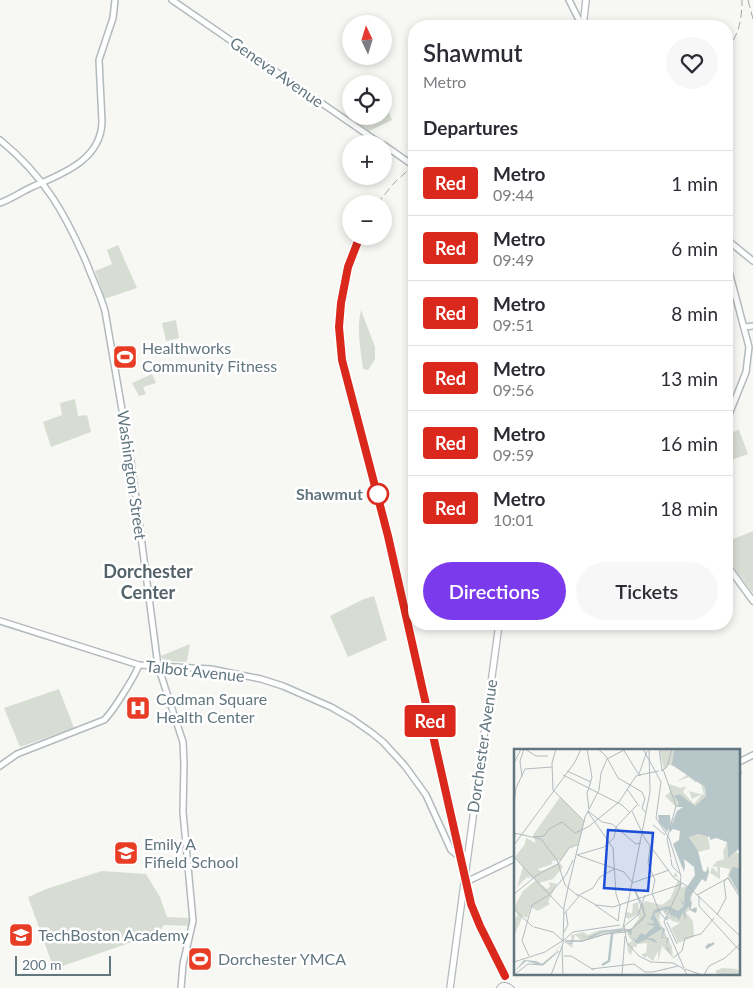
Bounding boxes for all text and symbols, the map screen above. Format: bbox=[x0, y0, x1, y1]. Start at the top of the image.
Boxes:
north arrow bbox=[342, 15, 392, 65]
map controls bbox=[342, 15, 392, 245]
street label: Geneva Avenue bbox=[227, 32, 328, 111]
button: heart bbox=[666, 37, 718, 89]
text: Shawmut bbox=[423, 38, 523, 67]
text: Metro bbox=[423, 72, 466, 91]
button: locate bbox=[342, 75, 392, 125]
text: Departures bbox=[423, 116, 518, 139]
button: + bbox=[342, 135, 392, 185]
text: Metro bbox=[493, 162, 546, 185]
text: Red bbox=[435, 172, 466, 194]
text: 1 min bbox=[671, 172, 718, 195]
text: 09:44 bbox=[493, 185, 534, 204]
button: − bbox=[342, 195, 392, 245]
text: Metro bbox=[493, 227, 546, 250]
text: Red bbox=[435, 237, 466, 259]
text: 6 min bbox=[671, 237, 718, 260]
text: 09:49 bbox=[493, 250, 534, 269]
text: Metro bbox=[493, 292, 546, 315]
text: Red bbox=[435, 302, 466, 324]
text: 8 min bbox=[671, 302, 718, 325]
text: 09:51 bbox=[493, 315, 534, 334]
place label: Healthworks Community Fitness bbox=[142, 338, 277, 375]
sports icon: Healthworks Community Fitness bbox=[112, 344, 138, 370]
text: Metro bbox=[493, 357, 546, 380]
text: Red bbox=[435, 367, 466, 389]
text: 13 min bbox=[660, 367, 718, 390]
text: 09:56 bbox=[493, 380, 534, 399]
street label: Washington Street bbox=[114, 409, 151, 541]
text: Metro bbox=[493, 422, 546, 445]
text: Red bbox=[435, 432, 466, 454]
text: 16 min bbox=[660, 432, 718, 455]
text: 09:59 bbox=[493, 445, 534, 464]
marker: Shawmut bbox=[367, 483, 389, 505]
place label: Shawmut bbox=[296, 484, 363, 503]
text: Metro bbox=[493, 487, 546, 510]
text: Red bbox=[435, 497, 466, 519]
text: 18 min bbox=[660, 497, 718, 520]
text: 10:01 bbox=[493, 510, 534, 529]
district label: Dorchester Center bbox=[103, 560, 193, 603]
button: Directions bbox=[423, 562, 566, 620]
button: Tickets bbox=[576, 562, 718, 620]
street label: Talbot Avenue bbox=[145, 656, 246, 685]
street label: Dorchester Avenue bbox=[463, 678, 500, 814]
place label: Codman Square Health Center bbox=[156, 689, 267, 726]
hospital icon: Codman Square Health Center bbox=[125, 695, 151, 721]
line badge: Red bbox=[401, 705, 459, 737]
text: Red bbox=[415, 710, 445, 732]
inset map bbox=[514, 749, 740, 976]
place label: Emily A Fifield School bbox=[144, 834, 238, 871]
school or university icon: Emily A Fifield School bbox=[113, 840, 139, 866]
school or university icon: TechBoston Academy bbox=[8, 922, 34, 948]
place label: TechBoston Academy bbox=[38, 925, 189, 944]
sports icon: Dorchester YMCA bbox=[187, 946, 213, 972]
place label: Dorchester YMCA bbox=[218, 949, 346, 968]
scale bar bbox=[15, 953, 111, 976]
text: 200 m bbox=[22, 956, 61, 973]

